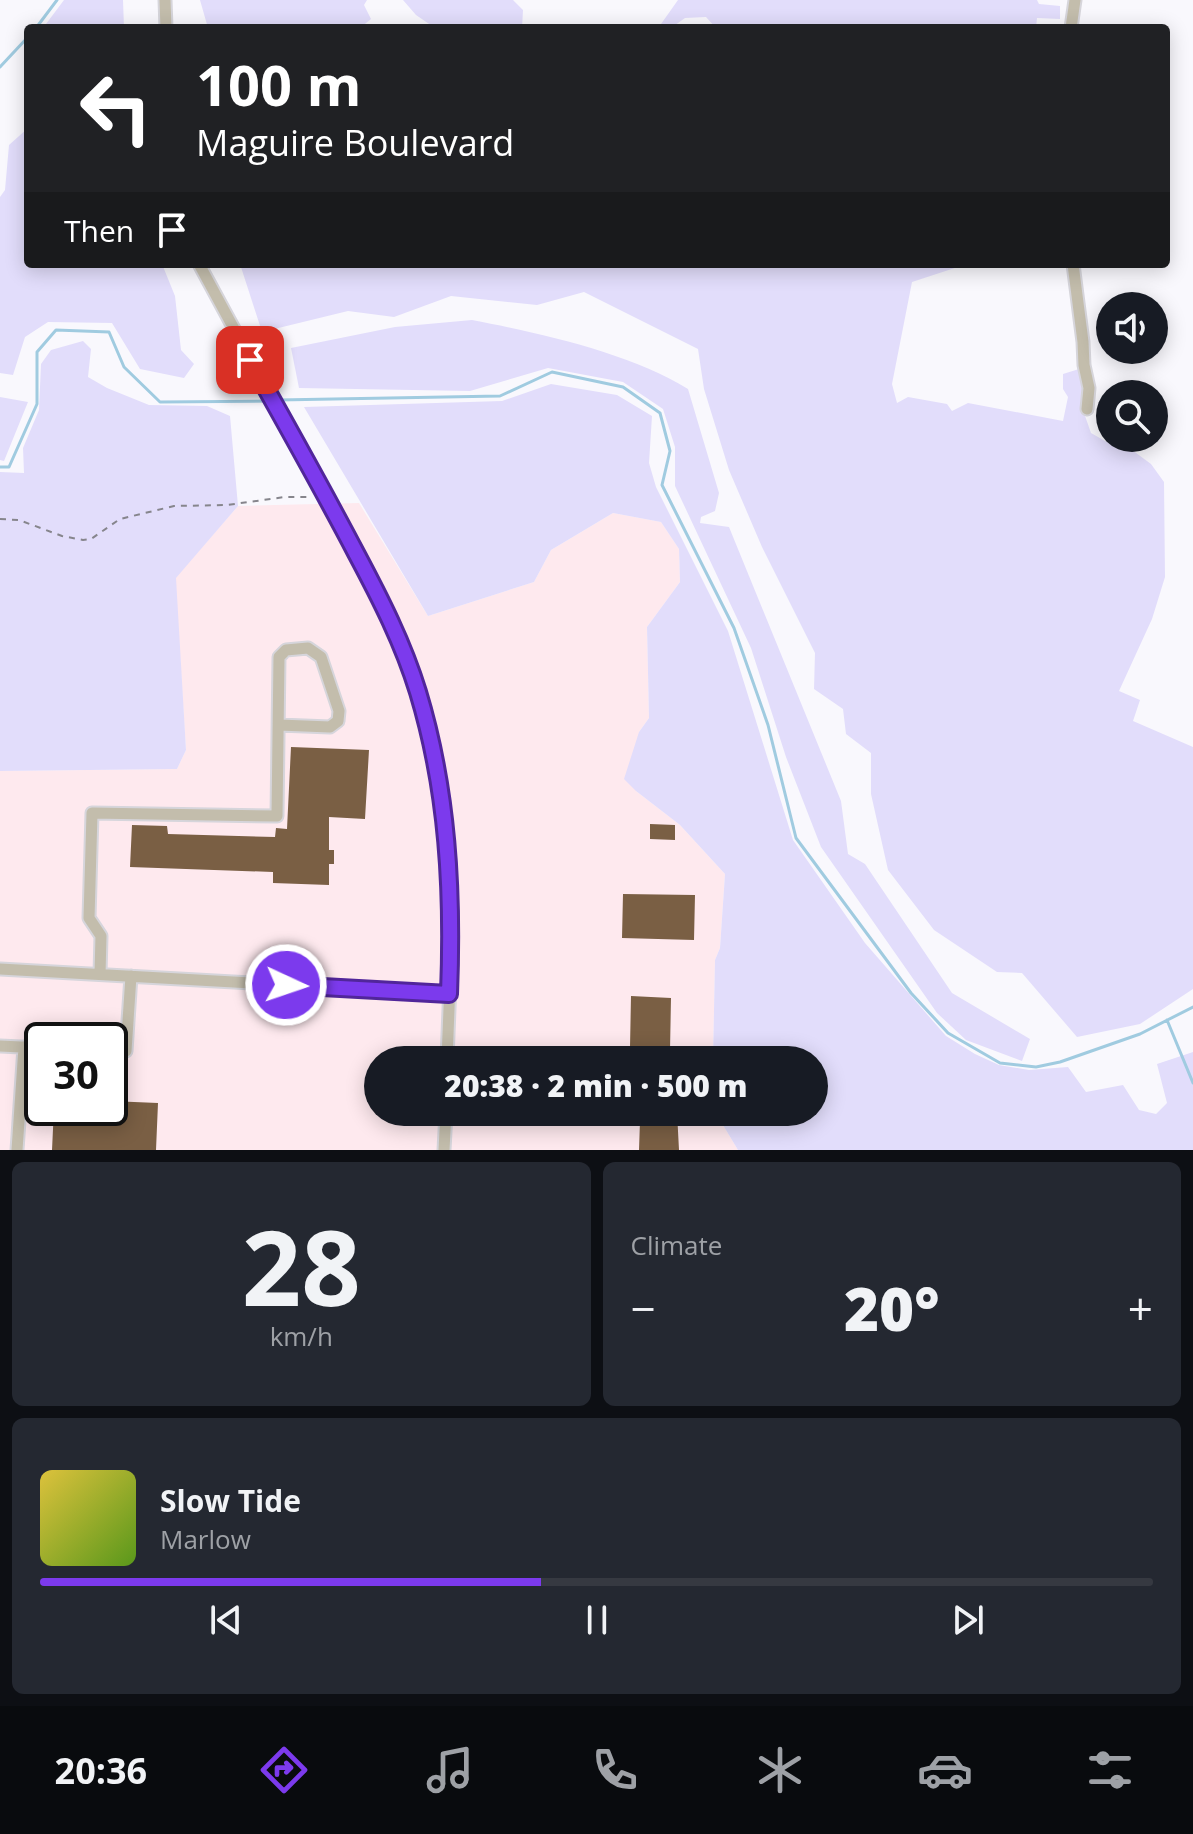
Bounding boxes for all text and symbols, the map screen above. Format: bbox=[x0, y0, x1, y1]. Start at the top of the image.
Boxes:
text: 100 m bbox=[196, 46, 362, 122]
icon: left bbox=[64, 56, 168, 160]
text: Maguire Boulevard bbox=[196, 118, 514, 167]
icon: arrive bbox=[150, 208, 194, 252]
text: Then bbox=[64, 210, 134, 251]
map controls bbox=[1096, 292, 1168, 452]
button: sound bbox=[1096, 292, 1168, 364]
pin bbox=[216, 326, 284, 394]
icon: arrive bbox=[228, 338, 272, 382]
button: search bbox=[1096, 380, 1168, 452]
position arrow bbox=[244, 943, 328, 1027]
speed limit sign: 30 bbox=[24, 1022, 128, 1126]
text: 20:38 · 2 min · 500 m bbox=[444, 1065, 748, 1106]
text: 28 bbox=[242, 1195, 361, 1336]
text: Climate bbox=[631, 1227, 722, 1263]
text: 20° bbox=[844, 1267, 940, 1349]
text: − bbox=[631, 1278, 656, 1338]
text: + bbox=[1128, 1278, 1153, 1338]
text: km/h bbox=[270, 1318, 333, 1354]
text: Slow Tide bbox=[160, 1480, 301, 1521]
text: Marlow bbox=[160, 1521, 251, 1557]
icon: previous bbox=[204, 1598, 248, 1642]
icon: pause bbox=[575, 1598, 619, 1642]
icon: next bbox=[946, 1598, 990, 1642]
icon: directions bbox=[256, 1742, 312, 1798]
icon: music bbox=[422, 1742, 478, 1798]
icon: phone bbox=[587, 1742, 643, 1798]
icon: climate bbox=[752, 1742, 808, 1798]
icon: car bbox=[917, 1742, 973, 1798]
icon: filters bbox=[1082, 1742, 1138, 1798]
text: 20:36 bbox=[55, 1746, 147, 1795]

